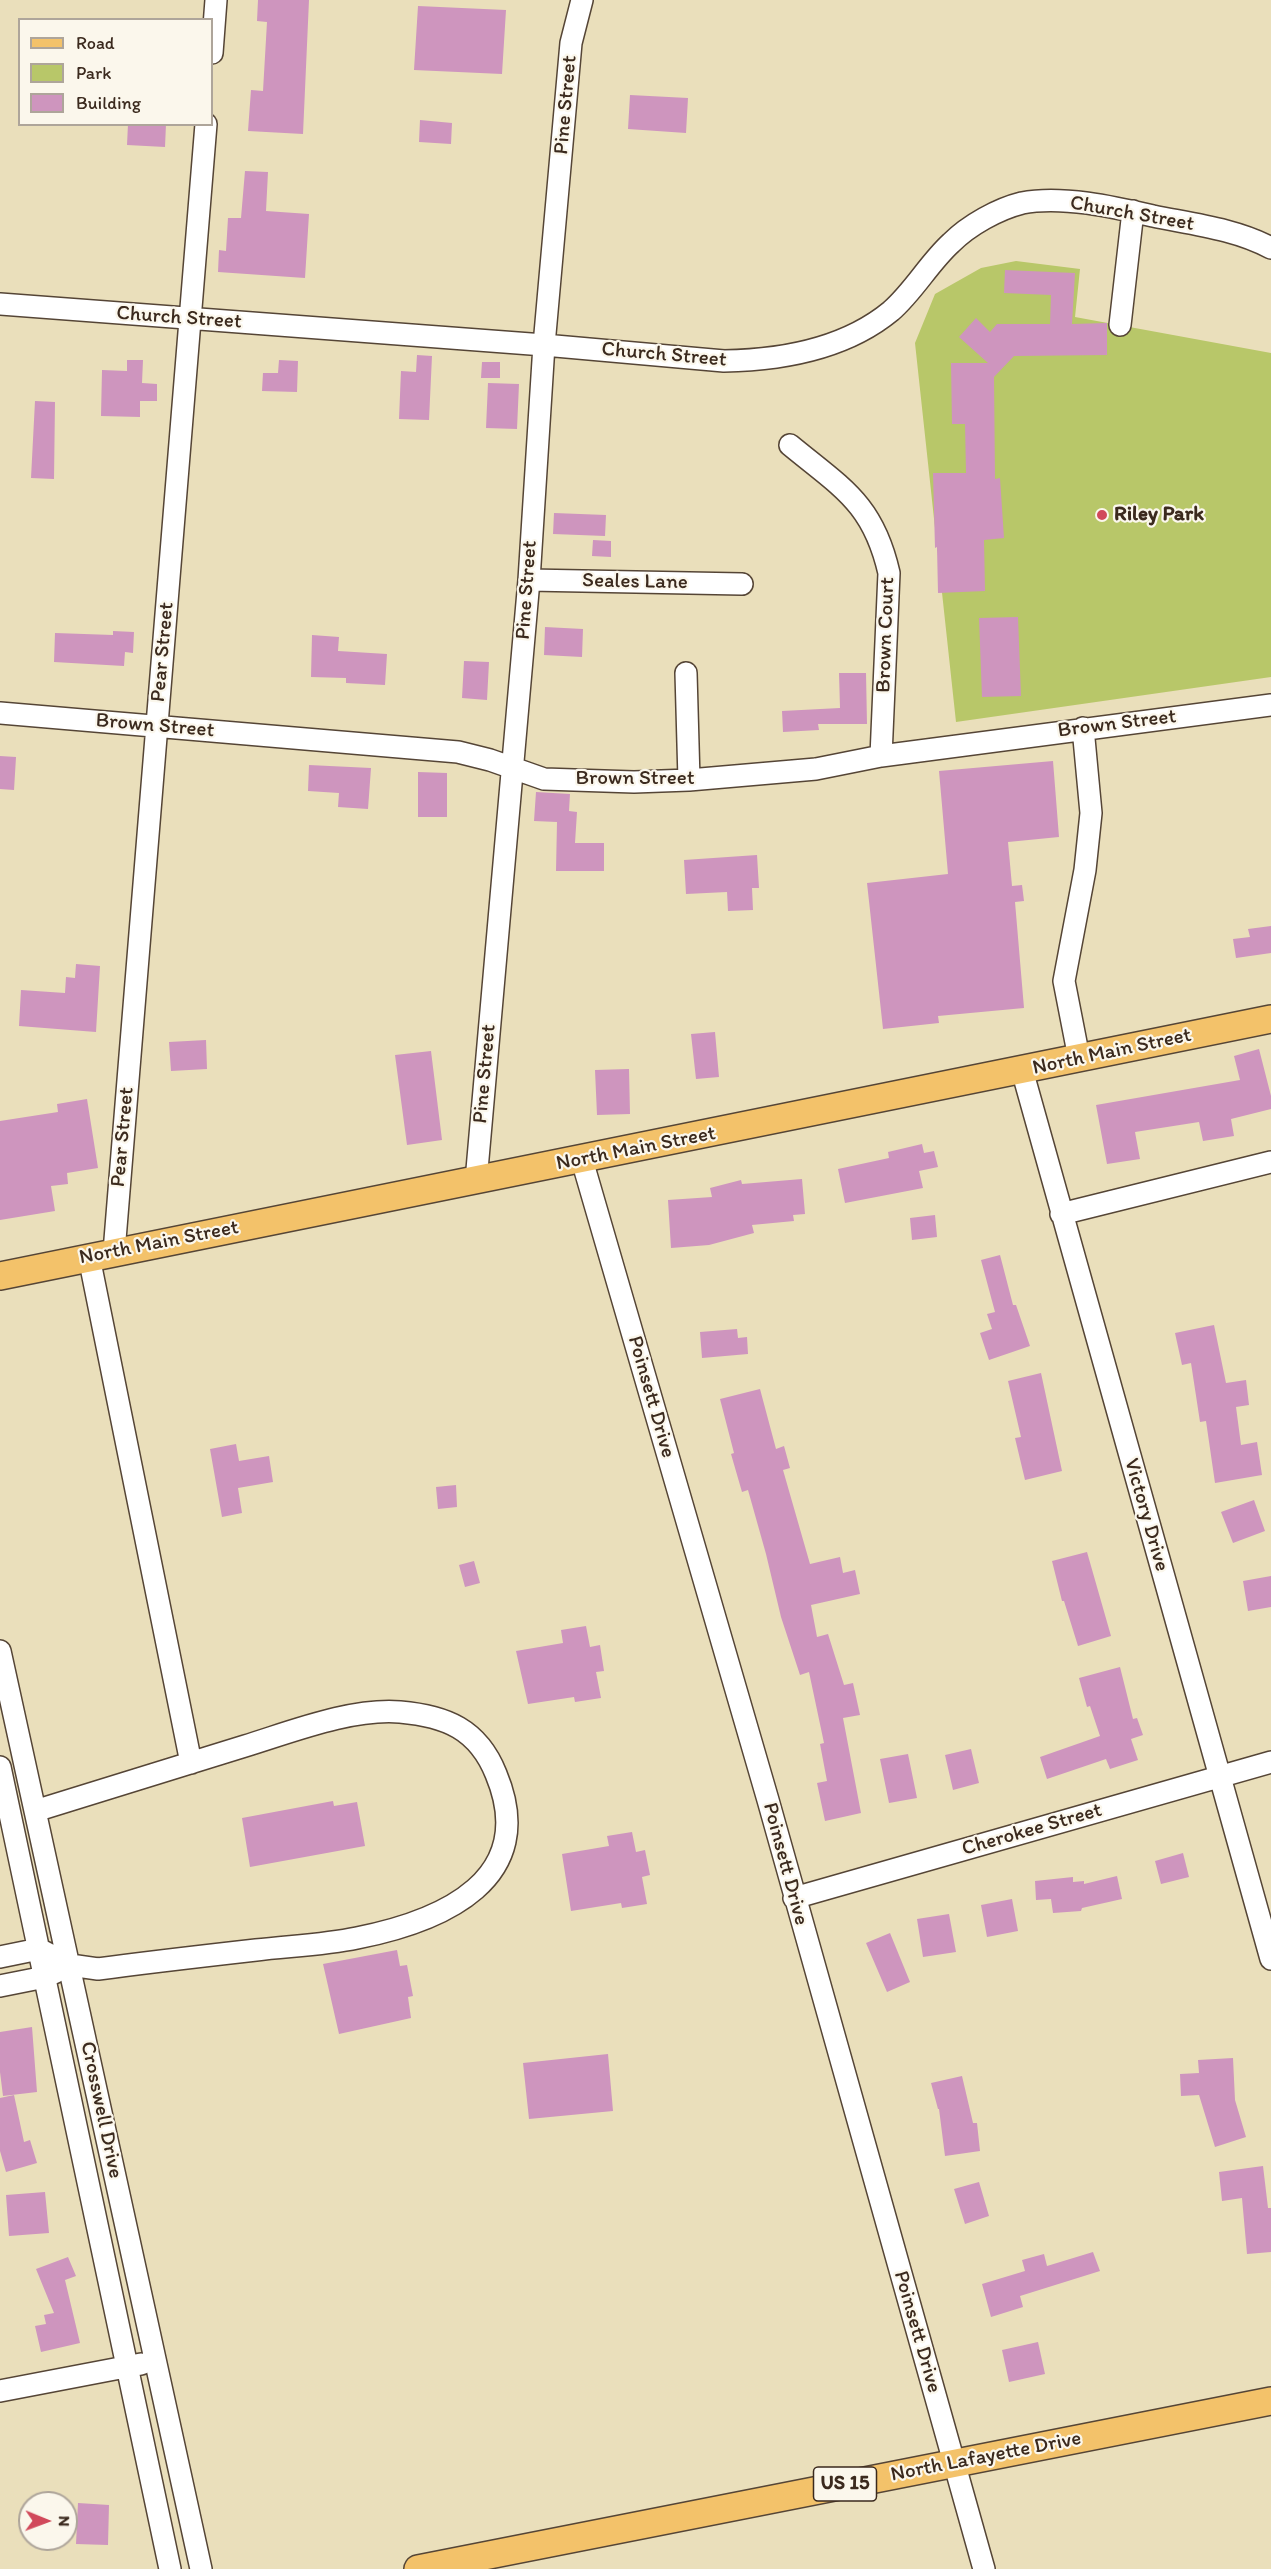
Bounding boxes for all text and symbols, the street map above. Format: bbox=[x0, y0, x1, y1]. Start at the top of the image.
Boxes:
legend bbox=[18, 18, 213, 126]
text: Road bbox=[76, 32, 115, 54]
street label: Pine Street bbox=[549, 54, 583, 156]
text: Park bbox=[76, 62, 111, 84]
text: Building bbox=[76, 92, 141, 114]
street label: Church Street bbox=[1068, 191, 1196, 237]
street label: Church Street bbox=[115, 301, 243, 335]
street label: Church Street bbox=[600, 337, 728, 373]
place label: Riley Park bbox=[1114, 502, 1204, 528]
marker: Riley Park bbox=[1095, 508, 1109, 522]
street label: Pine Street bbox=[511, 540, 543, 640]
street label: Seales Lane bbox=[582, 568, 688, 596]
street label: Brown Court bbox=[871, 577, 901, 693]
street label: Pear Street bbox=[146, 601, 180, 703]
street label: Brown Street bbox=[1056, 704, 1178, 744]
street label: Brown Street bbox=[95, 708, 215, 744]
street label: Brown Street bbox=[575, 766, 695, 792]
street label: Pine Street bbox=[468, 1023, 502, 1125]
street label: North Main Street bbox=[1030, 1023, 1194, 1081]
street label: Pear Street bbox=[106, 1086, 140, 1188]
street label: North Main Street bbox=[554, 1121, 718, 1177]
street label: North Main Street bbox=[77, 1215, 241, 1271]
street label: Poinsett Drive bbox=[622, 1333, 680, 1461]
street label: Victory Drive bbox=[1118, 1456, 1174, 1574]
street label: Cherokee Street bbox=[959, 1798, 1105, 1862]
street label: Poinsett Drive bbox=[757, 1800, 813, 1928]
street label: Crosswell Drive bbox=[74, 2039, 128, 2181]
street label: Poinsett Drive bbox=[888, 2268, 946, 2396]
street label: North Lafayette Drive bbox=[889, 2426, 1083, 2488]
road number: US 15 bbox=[814, 2467, 876, 2501]
north arrow bbox=[18, 2491, 78, 2551]
text: N bbox=[55, 2516, 74, 2527]

